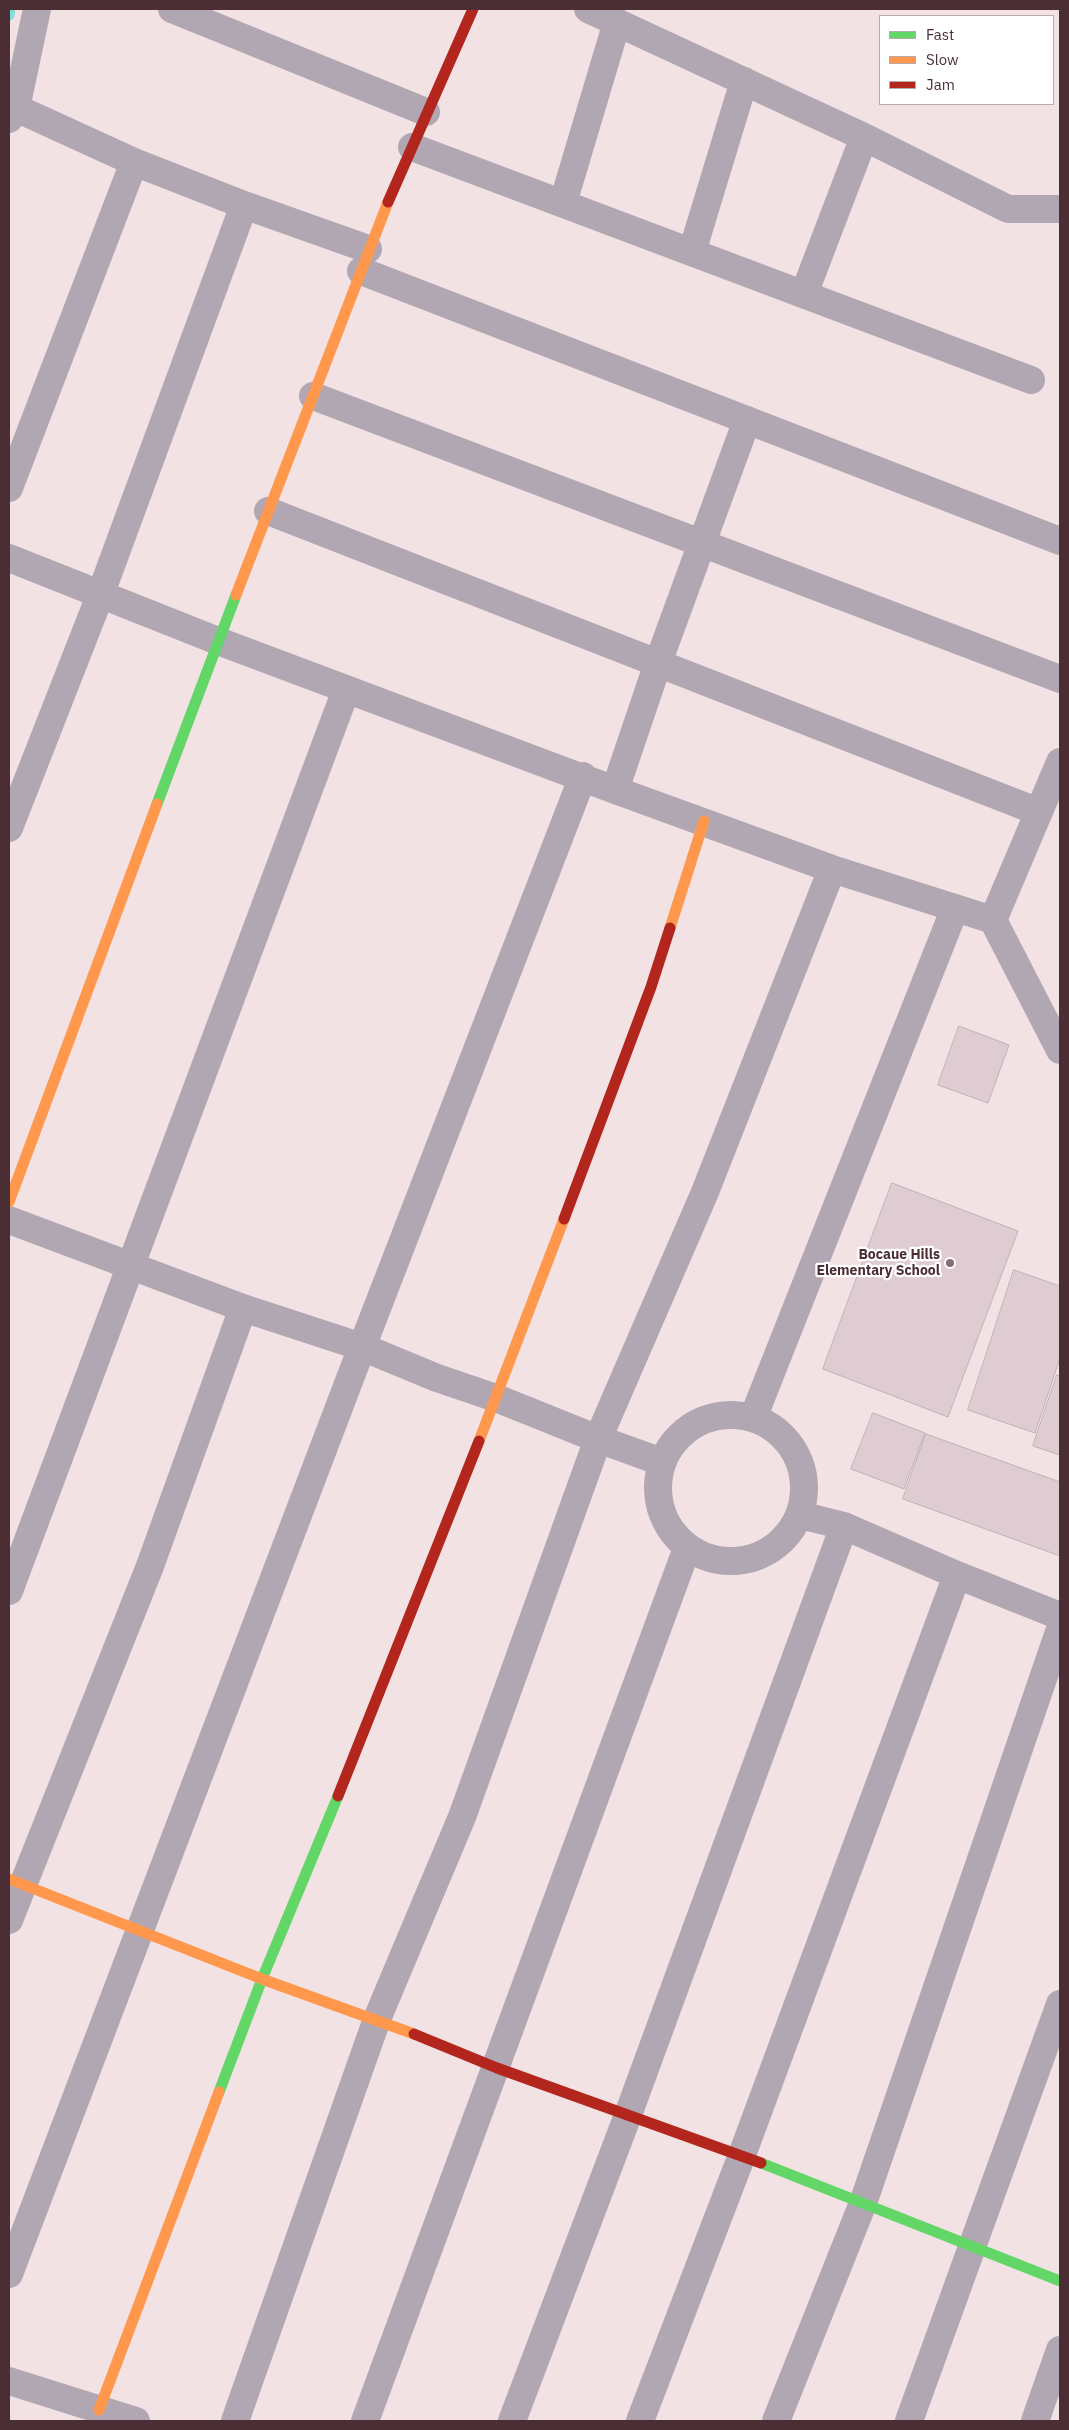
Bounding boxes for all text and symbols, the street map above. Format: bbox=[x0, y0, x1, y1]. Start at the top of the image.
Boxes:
legend bbox=[879, 15, 1054, 105]
text: Fast bbox=[926, 25, 954, 44]
text: Slow bbox=[926, 50, 959, 69]
text: Jam bbox=[926, 75, 955, 94]
place label: Bocaue Hills Elementary School bbox=[816, 1247, 940, 1280]
marker: Bocaue Hills Elementary School bbox=[944, 1257, 956, 1269]

